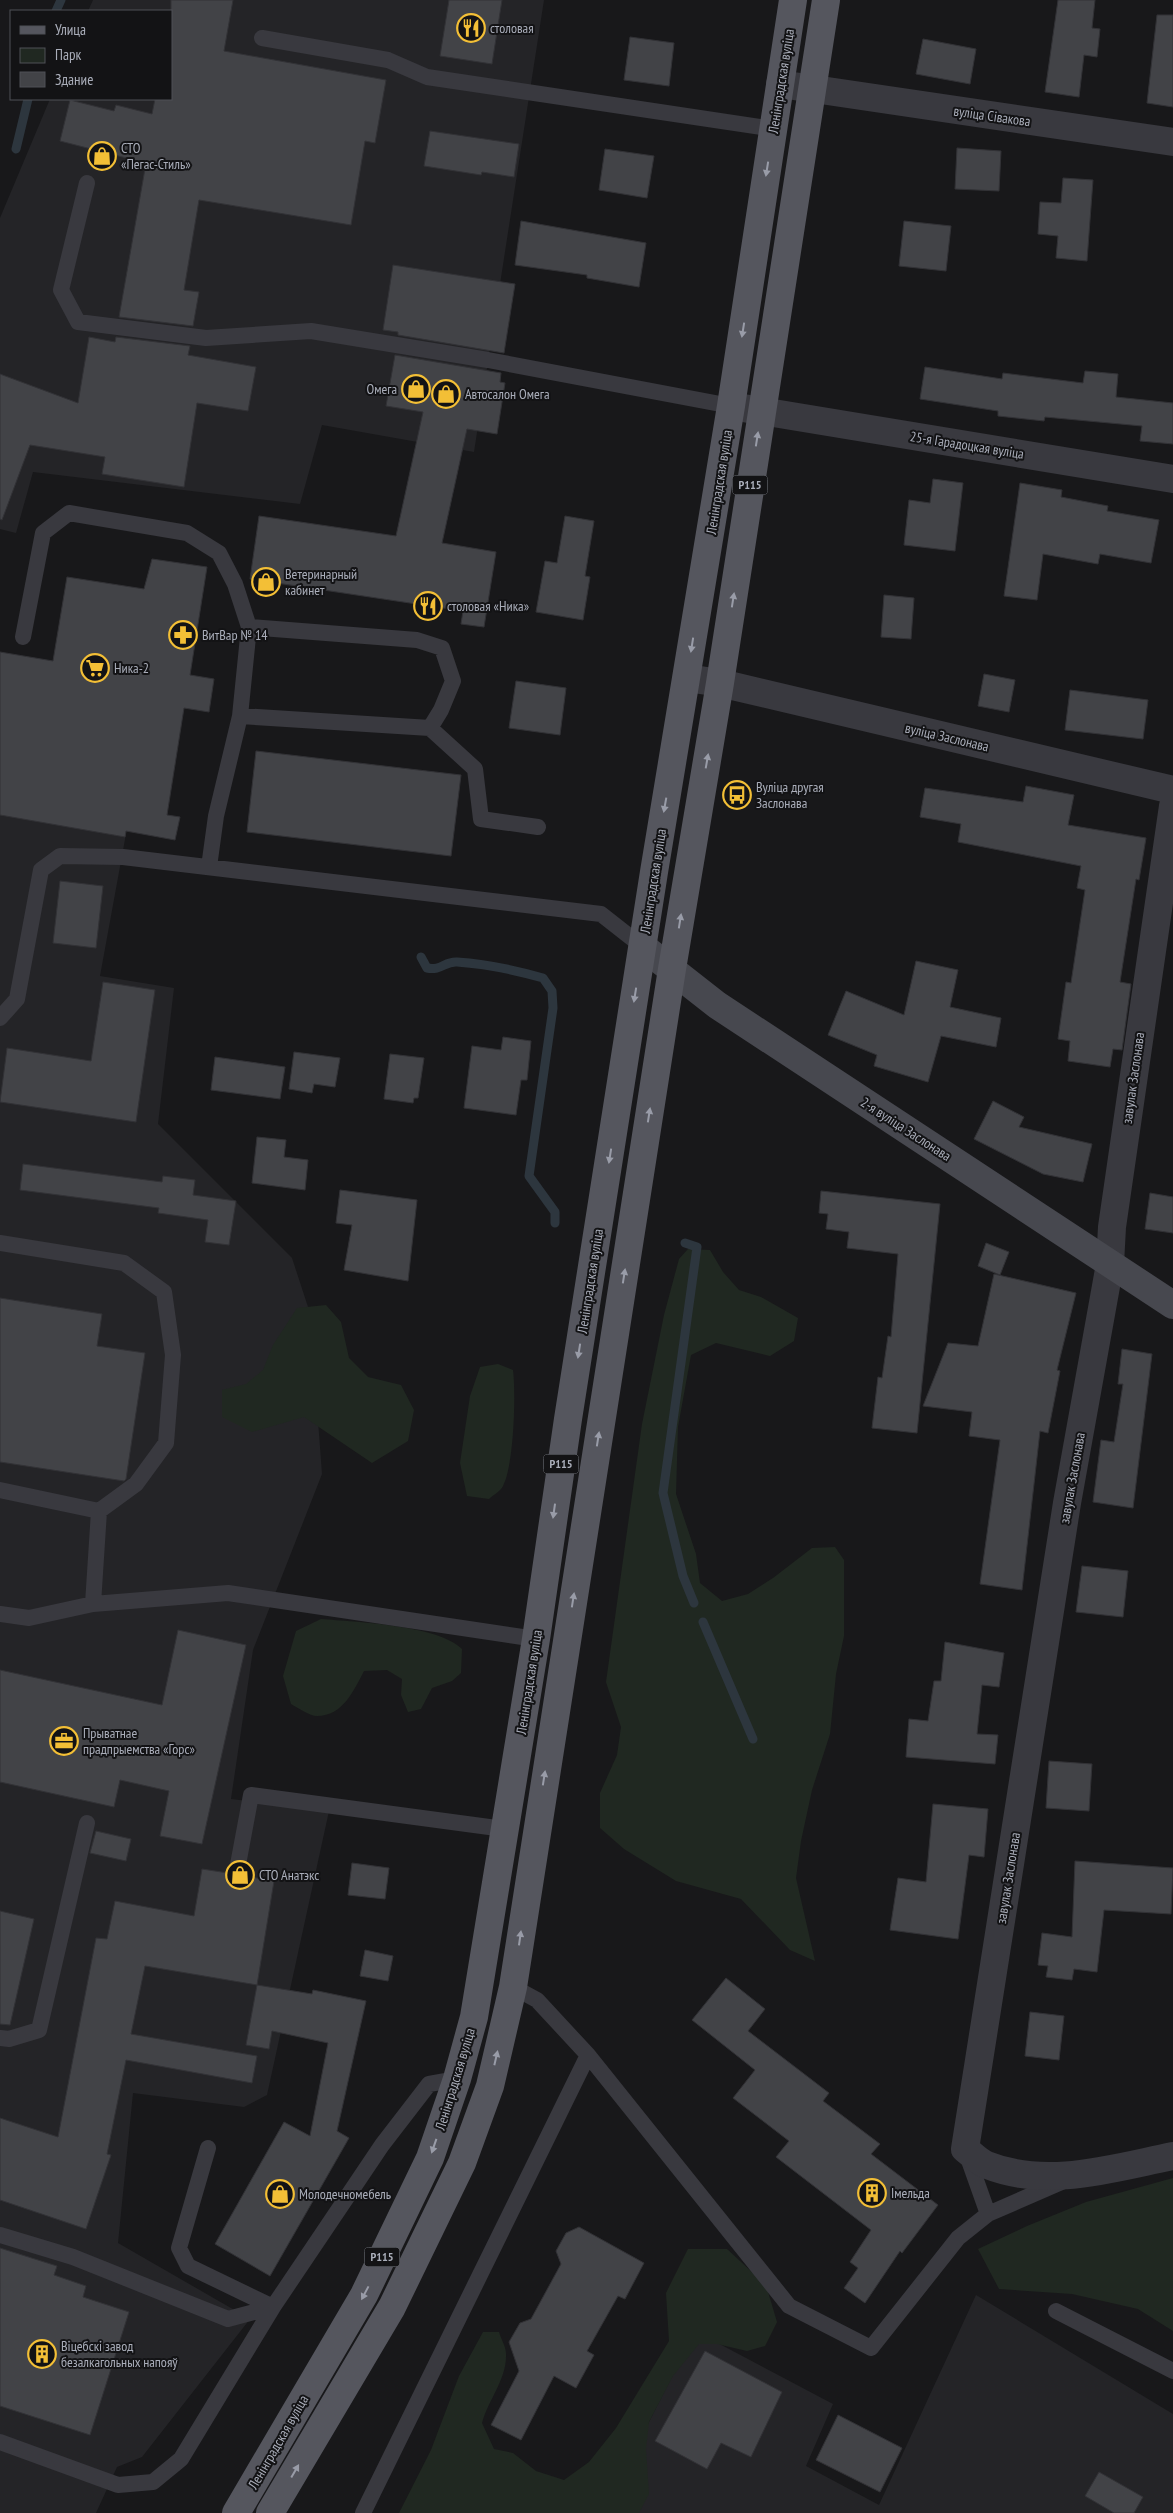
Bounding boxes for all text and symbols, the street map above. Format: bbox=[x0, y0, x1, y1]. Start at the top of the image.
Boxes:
legend bbox=[10, 10, 172, 100]
restaurant icon: столовая bbox=[456, 13, 486, 43]
place label: столовая bbox=[490, 19, 534, 37]
text: Улица bbox=[55, 20, 86, 39]
street label: Ленінградская вуліца bbox=[764, 27, 798, 136]
text: Парк bbox=[55, 45, 81, 64]
text: Здание bbox=[55, 70, 93, 89]
street label: вуліца Сівакова bbox=[952, 102, 1032, 130]
place label: СТО «Пегас-Стиль» bbox=[121, 139, 191, 173]
shop icon: СТО «Пегас-Стиль» bbox=[87, 141, 117, 171]
one-way arrow bbox=[763, 162, 771, 178]
one-way arrow bbox=[738, 322, 746, 338]
shop icon: Омега bbox=[401, 374, 431, 404]
shop icon: Автосалон Омега bbox=[431, 379, 461, 409]
place label: Омега bbox=[366, 380, 397, 398]
place label: Автосалон Омега bbox=[465, 385, 550, 403]
street label: 25-я Гарадоцкая вуліца bbox=[909, 427, 1025, 463]
street label: Ленінградская вуліца bbox=[702, 428, 736, 537]
one-way arrow bbox=[753, 431, 761, 447]
road number: Р115 bbox=[732, 476, 768, 494]
place label: Ветеринарный кабинет bbox=[285, 565, 357, 599]
shop icon: Ветеринарный кабинет bbox=[251, 567, 281, 597]
restaurant icon: столовая «Ника» bbox=[413, 591, 443, 621]
one-way arrow bbox=[729, 592, 737, 608]
place label: столовая «Ника» bbox=[447, 597, 529, 615]
pharmacy icon: ВитВар № 14 bbox=[168, 620, 198, 650]
place label: ВитВар № 14 bbox=[202, 626, 268, 644]
one-way arrow bbox=[688, 637, 696, 653]
supermarket icon: Ника-2 bbox=[80, 653, 110, 683]
place label: Ника-2 bbox=[114, 659, 149, 677]
street label: вуліца Заслонава bbox=[903, 719, 991, 755]
one-way arrow bbox=[703, 752, 711, 768]
place label: Вуліца другая Заслонава bbox=[756, 778, 824, 812]
bus stop icon: Вуліца другая Заслонава bbox=[722, 780, 752, 810]
one-way arrow bbox=[661, 797, 669, 813]
street label: Ленінградская вуліца bbox=[636, 827, 670, 936]
one-way arrow bbox=[676, 912, 684, 928]
one-way arrow bbox=[631, 987, 639, 1003]
street label: завулак Заслонава bbox=[1118, 1031, 1148, 1125]
street label: 2-я вуліца Заслонава bbox=[857, 1093, 955, 1165]
one-way arrow bbox=[645, 1107, 653, 1123]
one-way arrow bbox=[605, 1148, 613, 1164]
street label: Ленінградская вуліца bbox=[573, 1227, 607, 1336]
one-way arrow bbox=[620, 1267, 628, 1283]
one-way arrow bbox=[574, 1343, 582, 1359]
one-way arrow bbox=[594, 1431, 602, 1447]
street label: завулак Заслонава bbox=[1055, 1431, 1089, 1525]
road number: Р115 bbox=[544, 1455, 578, 1474]
one-way arrow bbox=[550, 1504, 558, 1520]
one-way arrow bbox=[569, 1592, 577, 1608]
street label: Ленінградская вуліца bbox=[512, 1628, 546, 1737]
place label: Прыватнае прадпрыемства «Горс» bbox=[83, 1724, 195, 1758]
office icon: Прыватнае прадпрыемства «Горс» bbox=[49, 1726, 79, 1756]
one-way arrow bbox=[541, 1769, 549, 1785]
street label: завулак Заслонава bbox=[992, 1831, 1024, 1925]
shop icon: СТО Анатэкс bbox=[225, 1860, 255, 1890]
place label: СТО Анатэкс bbox=[259, 1866, 319, 1884]
one-way arrow bbox=[516, 1930, 524, 1946]
street label: Ленінградская вуліца bbox=[431, 2026, 479, 2133]
one-way arrow bbox=[492, 2050, 500, 2065]
one-way arrow bbox=[430, 2139, 438, 2154]
building icon: Імельда bbox=[857, 2178, 887, 2208]
shop icon: Молодечномебель bbox=[265, 2179, 295, 2209]
place label: Імельда bbox=[891, 2184, 930, 2202]
place label: Молодечномебель bbox=[299, 2185, 391, 2203]
road number: Р115 bbox=[364, 2248, 400, 2266]
one-way arrow bbox=[361, 2285, 369, 2300]
place label: Віцебскі завод безалкагольных напояў bbox=[61, 2337, 178, 2371]
building icon: Віцебскі завод безалкагольных напояў bbox=[27, 2339, 57, 2369]
street label: Ленінградская вуліца bbox=[243, 2392, 312, 2493]
one-way arrow bbox=[291, 2464, 300, 2478]

